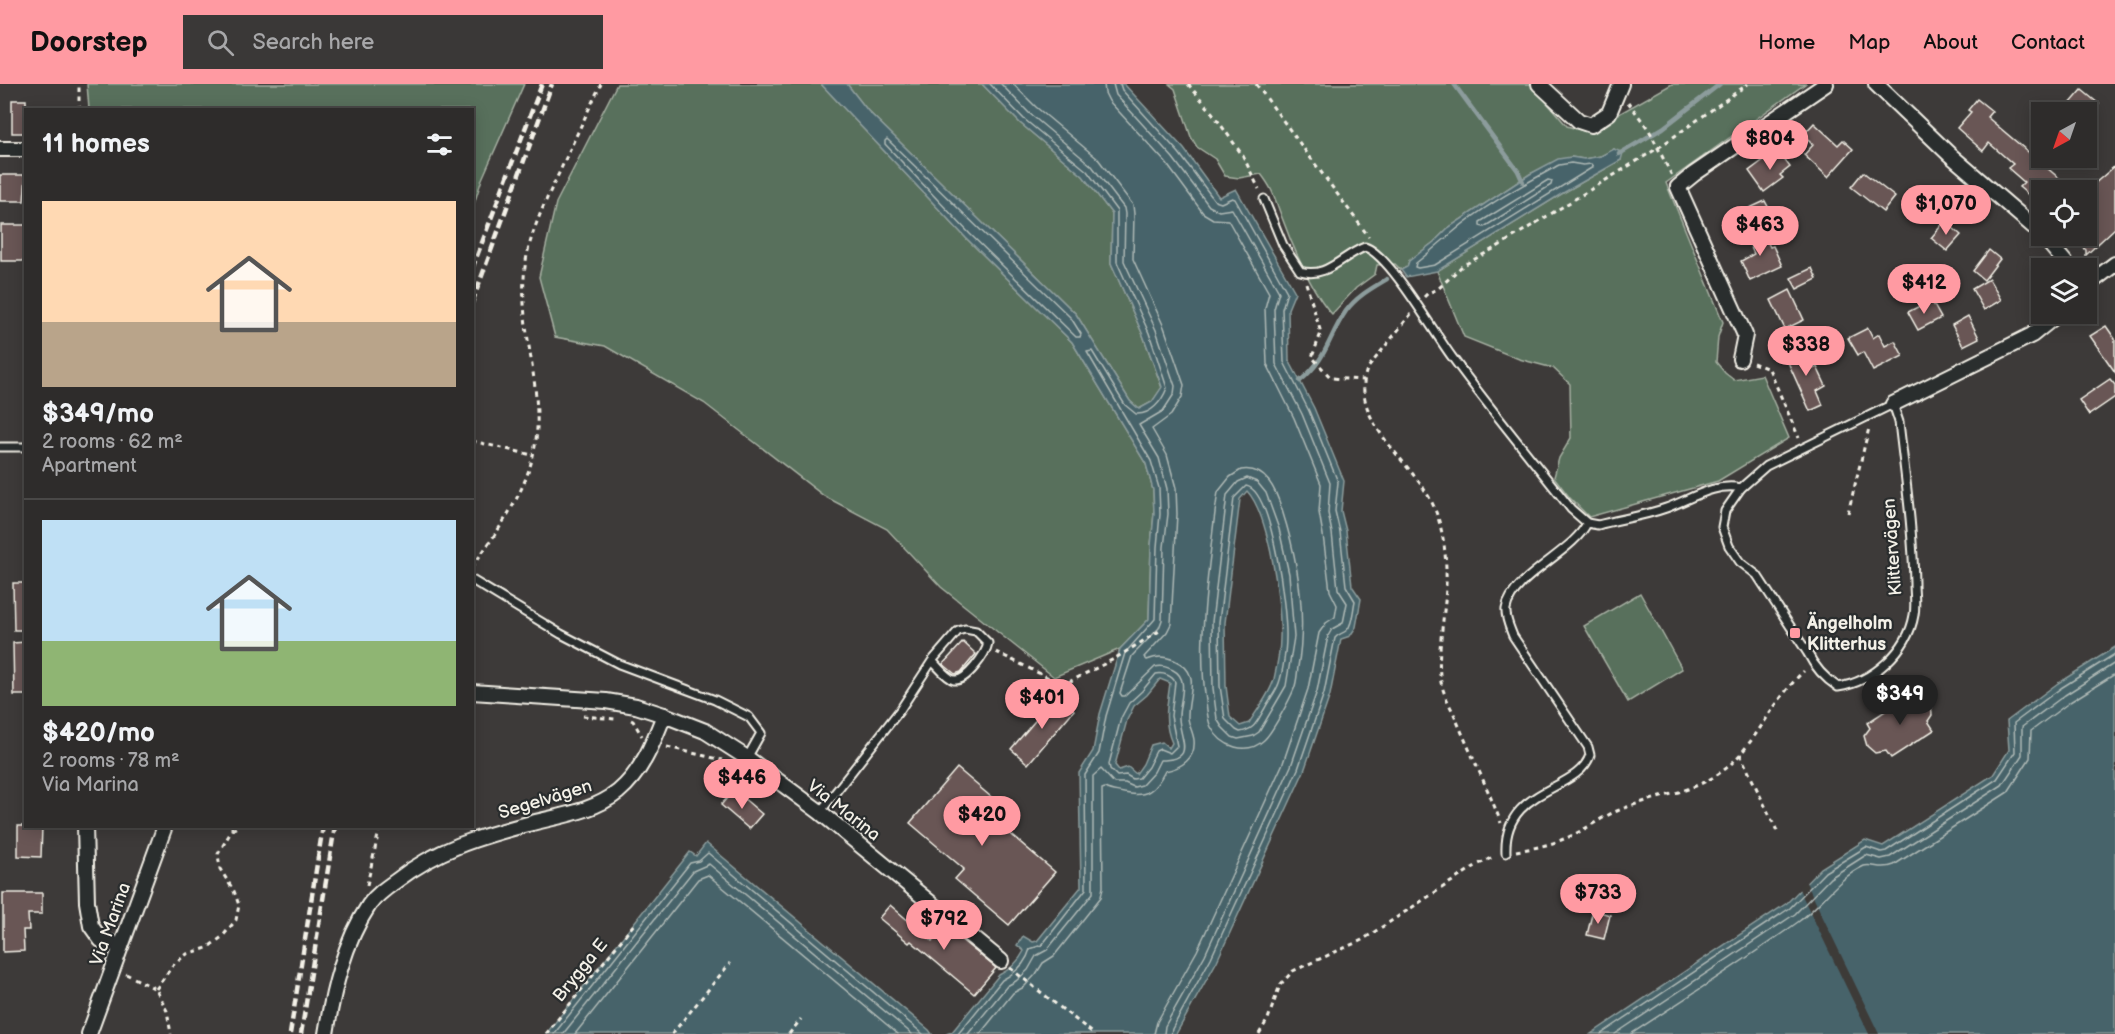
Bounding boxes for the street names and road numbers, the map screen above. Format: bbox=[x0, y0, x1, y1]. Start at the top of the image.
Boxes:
street label: Klittervägen bbox=[1879, 498, 1906, 596]
street label: Segelvägen bbox=[496, 775, 594, 824]
street label: Via Marina bbox=[803, 775, 884, 845]
street label: Via Marina bbox=[86, 880, 135, 969]
street label: Brygga E bbox=[549, 934, 612, 1006]

